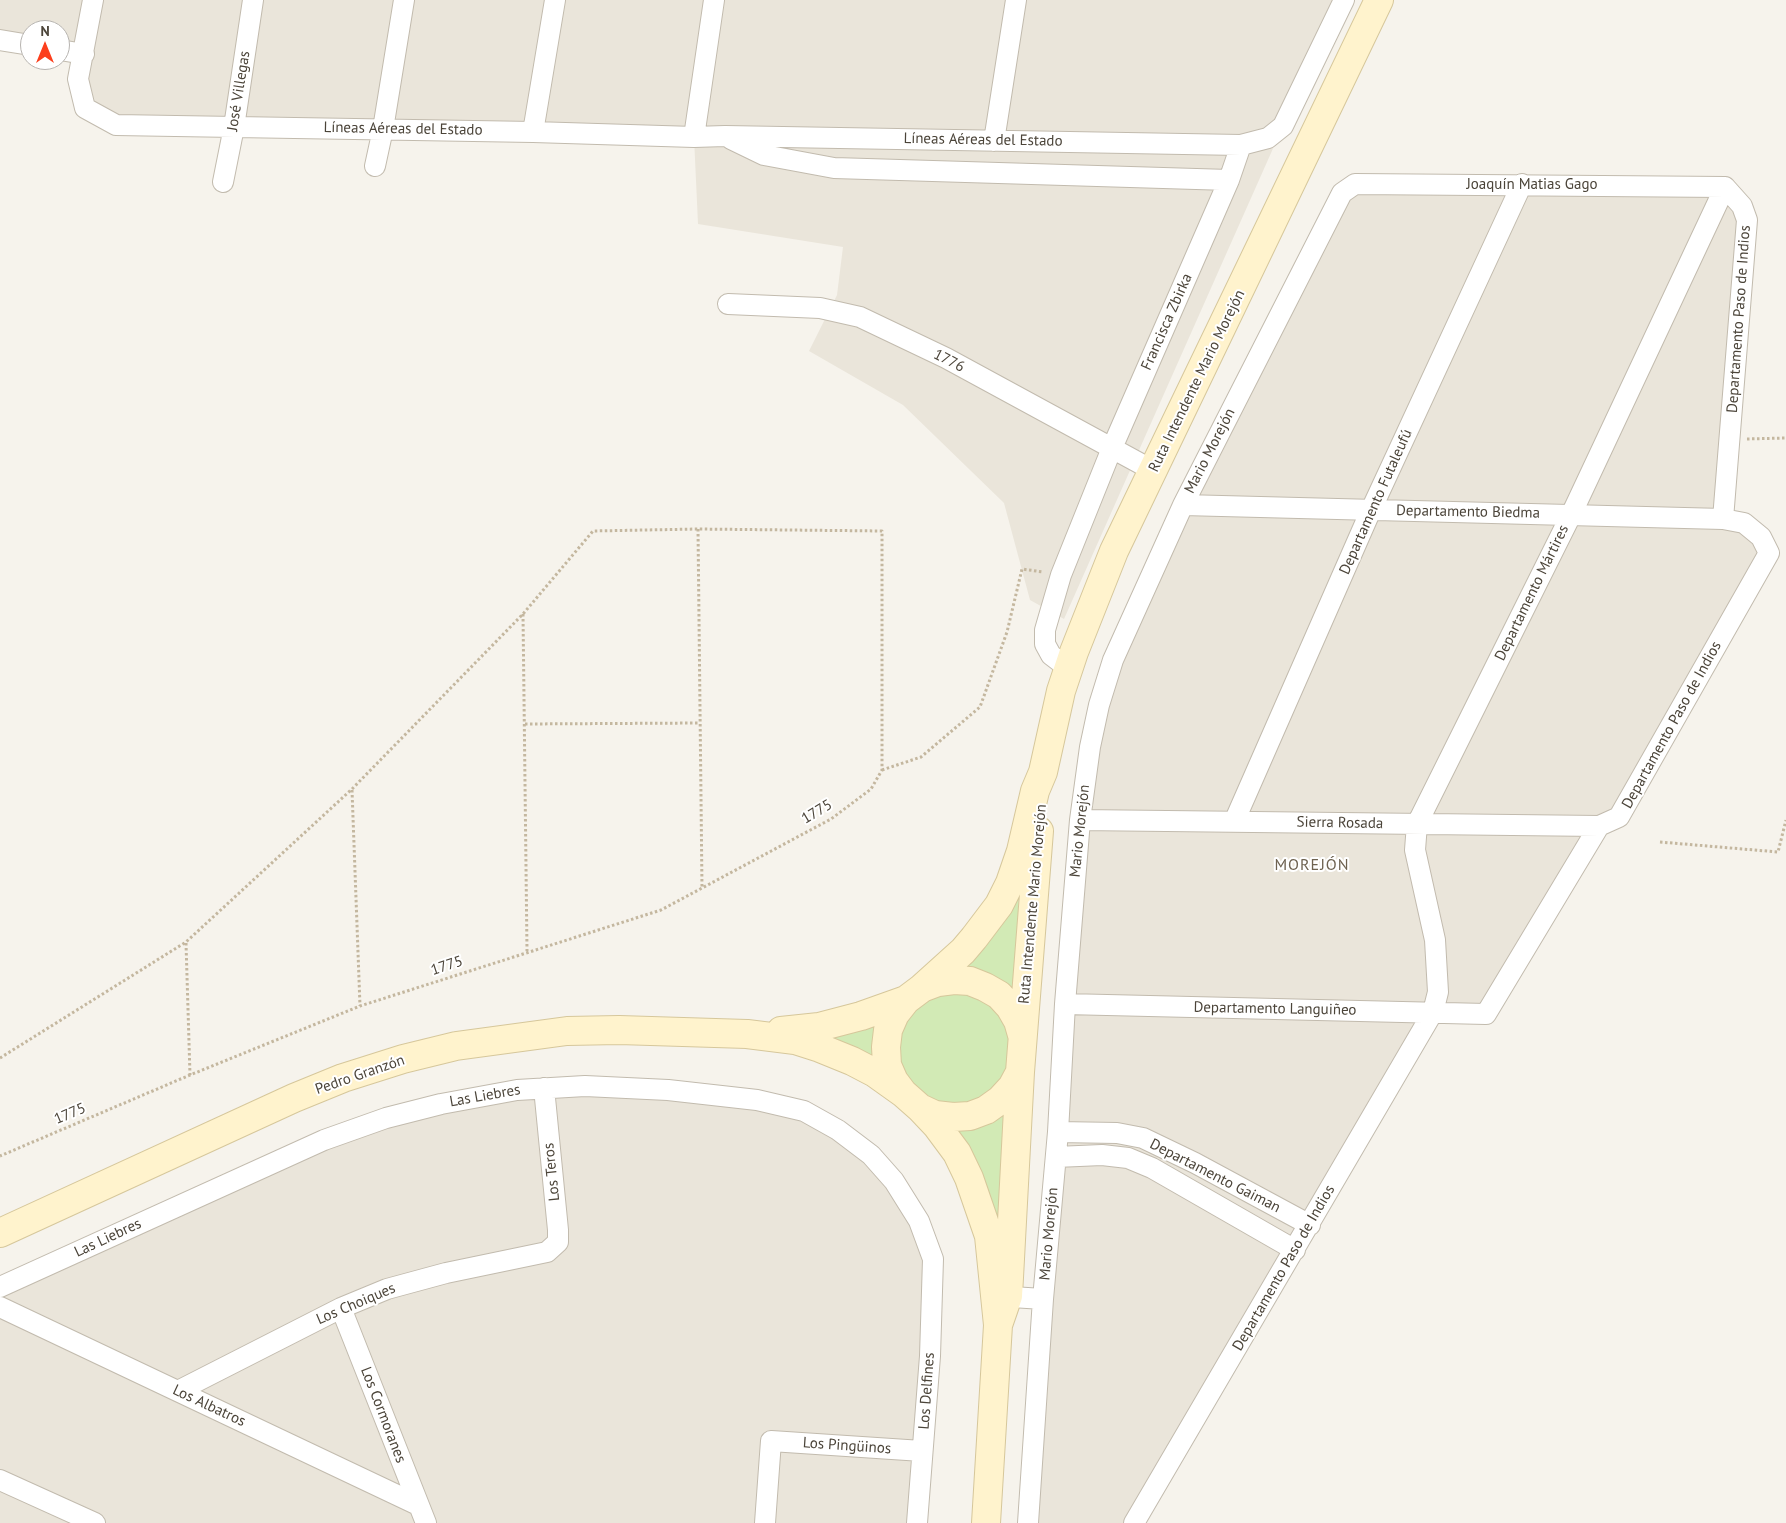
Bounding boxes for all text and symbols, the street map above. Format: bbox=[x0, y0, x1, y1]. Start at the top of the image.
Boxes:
north arrow bbox=[20, 20, 70, 70]
text: N bbox=[40, 22, 50, 40]
street label: José Villegas bbox=[224, 50, 254, 132]
street label: Líneas Aéreas del Estado bbox=[323, 119, 483, 139]
street label: Líneas Aéreas del Estado bbox=[903, 130, 1063, 150]
street label: Joaquín Matias Gago bbox=[1466, 176, 1598, 194]
street label: Departamento Paso de Indios bbox=[1723, 224, 1755, 414]
street label: Francisca Zbirka bbox=[1138, 271, 1196, 373]
street label: Ruta Intendente Mario Morejón bbox=[1145, 287, 1249, 475]
street label: 1776 bbox=[930, 346, 968, 376]
street label: Mario Morejón bbox=[1181, 405, 1239, 497]
street label: Departamento Futaleufú bbox=[1336, 426, 1416, 578]
street label: Departamento Biedma bbox=[1396, 502, 1540, 522]
street label: Departamento Mártires bbox=[1491, 522, 1573, 664]
street label: Departamento Paso de Indios bbox=[1618, 638, 1726, 812]
street label: Mario Morejón bbox=[1066, 784, 1094, 878]
street label: 1775 bbox=[798, 796, 836, 828]
street label: Ruta Intendente Mario Morejón bbox=[1015, 803, 1051, 1005]
street label: Sierra Rosada bbox=[1296, 813, 1384, 833]
district label: MOREJÓN bbox=[1274, 855, 1350, 875]
street label: 1775 bbox=[429, 952, 465, 980]
street label: Departamento Languiñeo bbox=[1193, 999, 1357, 1019]
street label: Pedro Granzón bbox=[313, 1051, 407, 1099]
street label: Las Liebres bbox=[448, 1081, 522, 1111]
street label: 1775 bbox=[51, 1099, 89, 1129]
street label: Departamento Gaiman bbox=[1147, 1135, 1283, 1217]
street label: Los Teros bbox=[540, 1142, 564, 1202]
street label: Departamento Paso de Indios bbox=[1229, 1182, 1339, 1354]
street label: Mario Morejón bbox=[1036, 1187, 1062, 1281]
street label: Las Liebres bbox=[72, 1215, 144, 1261]
street label: Los Choiques bbox=[314, 1279, 398, 1329]
street label: Los Delfines bbox=[915, 1352, 939, 1430]
street label: Los Cormoranes bbox=[356, 1364, 410, 1466]
street label: Los Albatros bbox=[170, 1381, 248, 1431]
street label: Los Pingüinos bbox=[802, 1434, 892, 1458]

